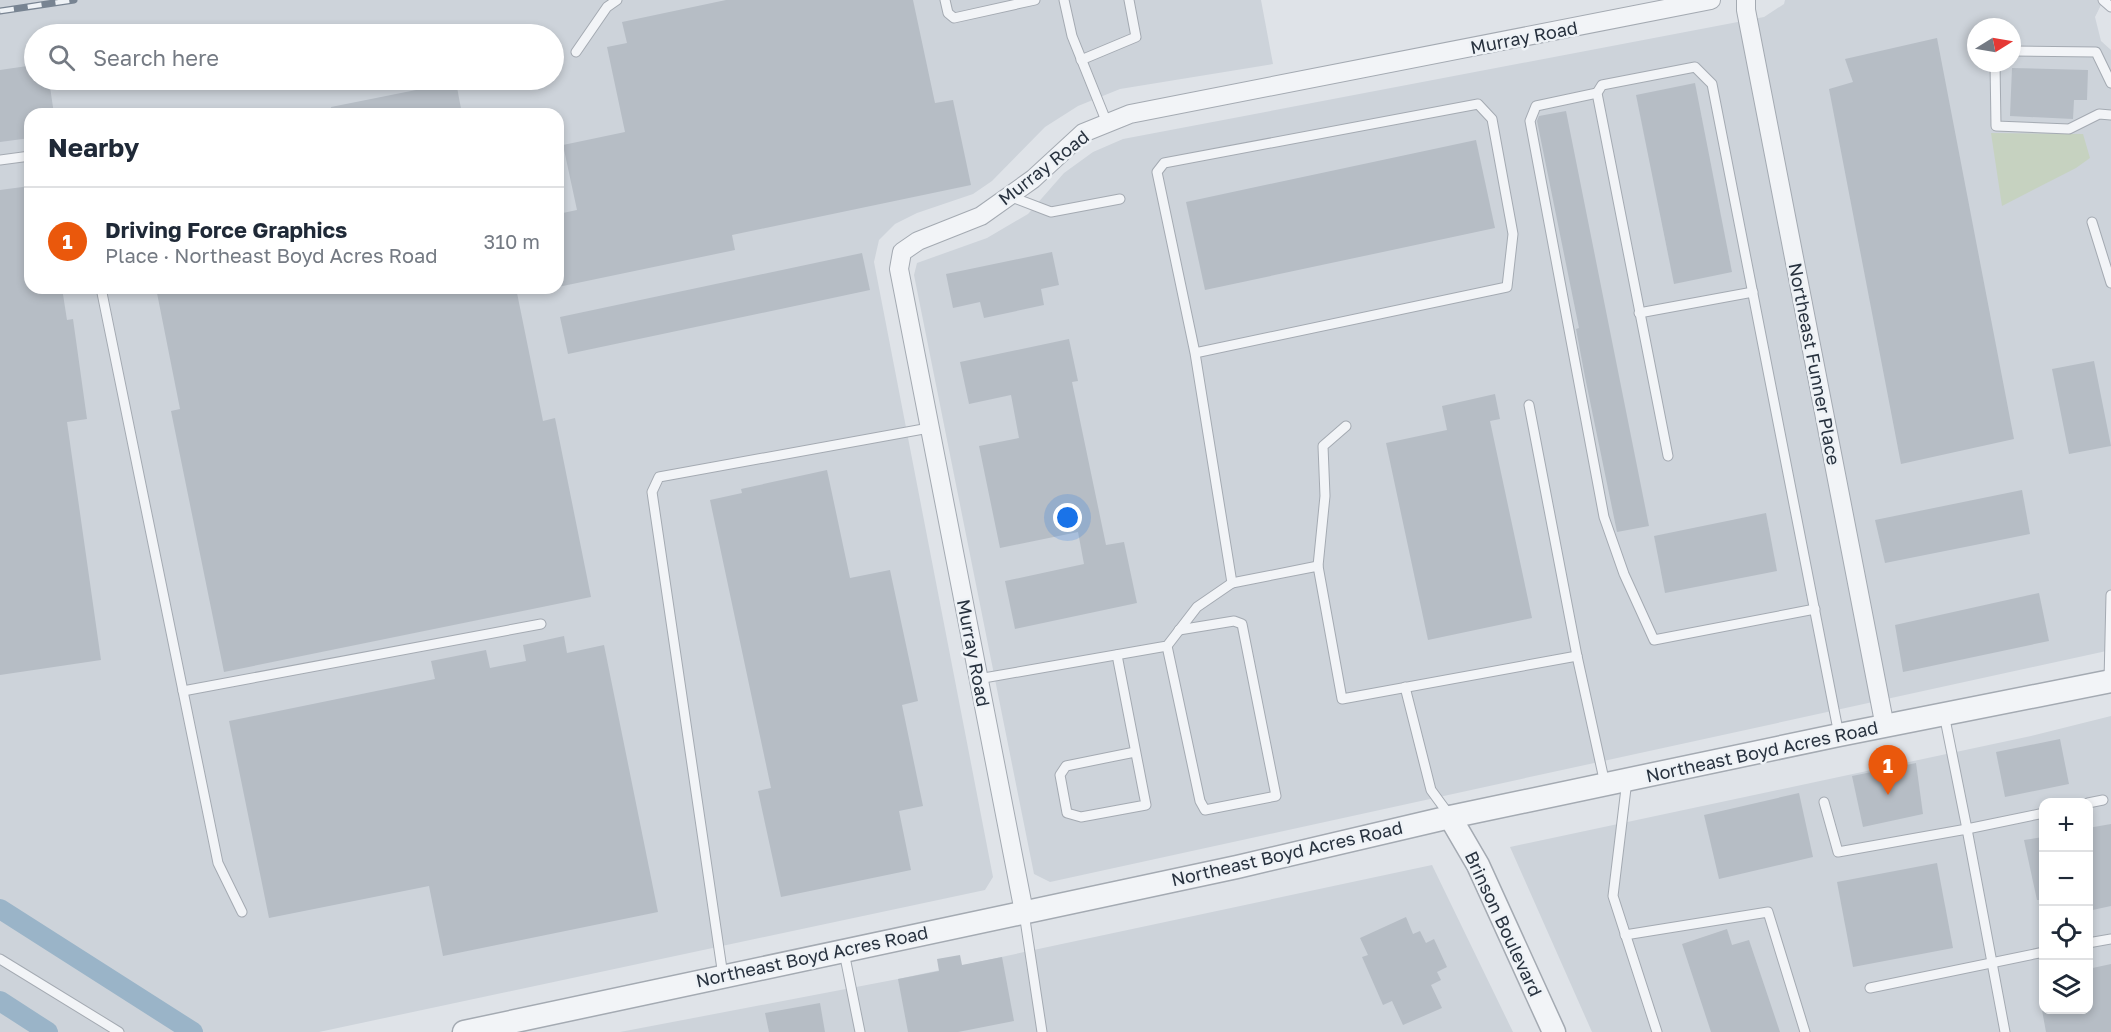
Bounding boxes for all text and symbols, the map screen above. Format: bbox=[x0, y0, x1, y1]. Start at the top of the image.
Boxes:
street label: Murray Road bbox=[1468, 16, 1579, 58]
north arrow bbox=[1967, 18, 2021, 72]
search box bbox=[24, 24, 564, 90]
icon: search bbox=[45, 41, 78, 74]
text: Search here bbox=[93, 44, 219, 71]
street label: Murray Road bbox=[994, 125, 1093, 209]
text: Nearby bbox=[48, 132, 139, 163]
text: Driving Force Graphics bbox=[105, 216, 347, 243]
text: 1 bbox=[62, 229, 73, 253]
text: 310 m bbox=[484, 229, 540, 253]
text: Place · Northeast Boyd Acres Road bbox=[105, 243, 438, 267]
street label: Northeast Funner Place bbox=[1785, 261, 1845, 467]
your location bbox=[1053, 503, 1082, 532]
street label: Murray Road bbox=[953, 597, 995, 708]
street label: Northeast Boyd Acres Road bbox=[1644, 716, 1880, 786]
pin: 1 bbox=[1868, 746, 1908, 795]
map controls bbox=[2039, 798, 2093, 1014]
button: + bbox=[2039, 798, 2093, 852]
street label: Northeast Boyd Acres Road bbox=[1169, 816, 1405, 890]
street label: Brinson Boulevard bbox=[1461, 847, 1547, 1000]
button: − bbox=[2039, 852, 2093, 906]
button: locate bbox=[2039, 906, 2093, 960]
street label: Northeast Boyd Acres Road bbox=[694, 921, 930, 991]
button: layers bbox=[2039, 960, 2093, 1014]

